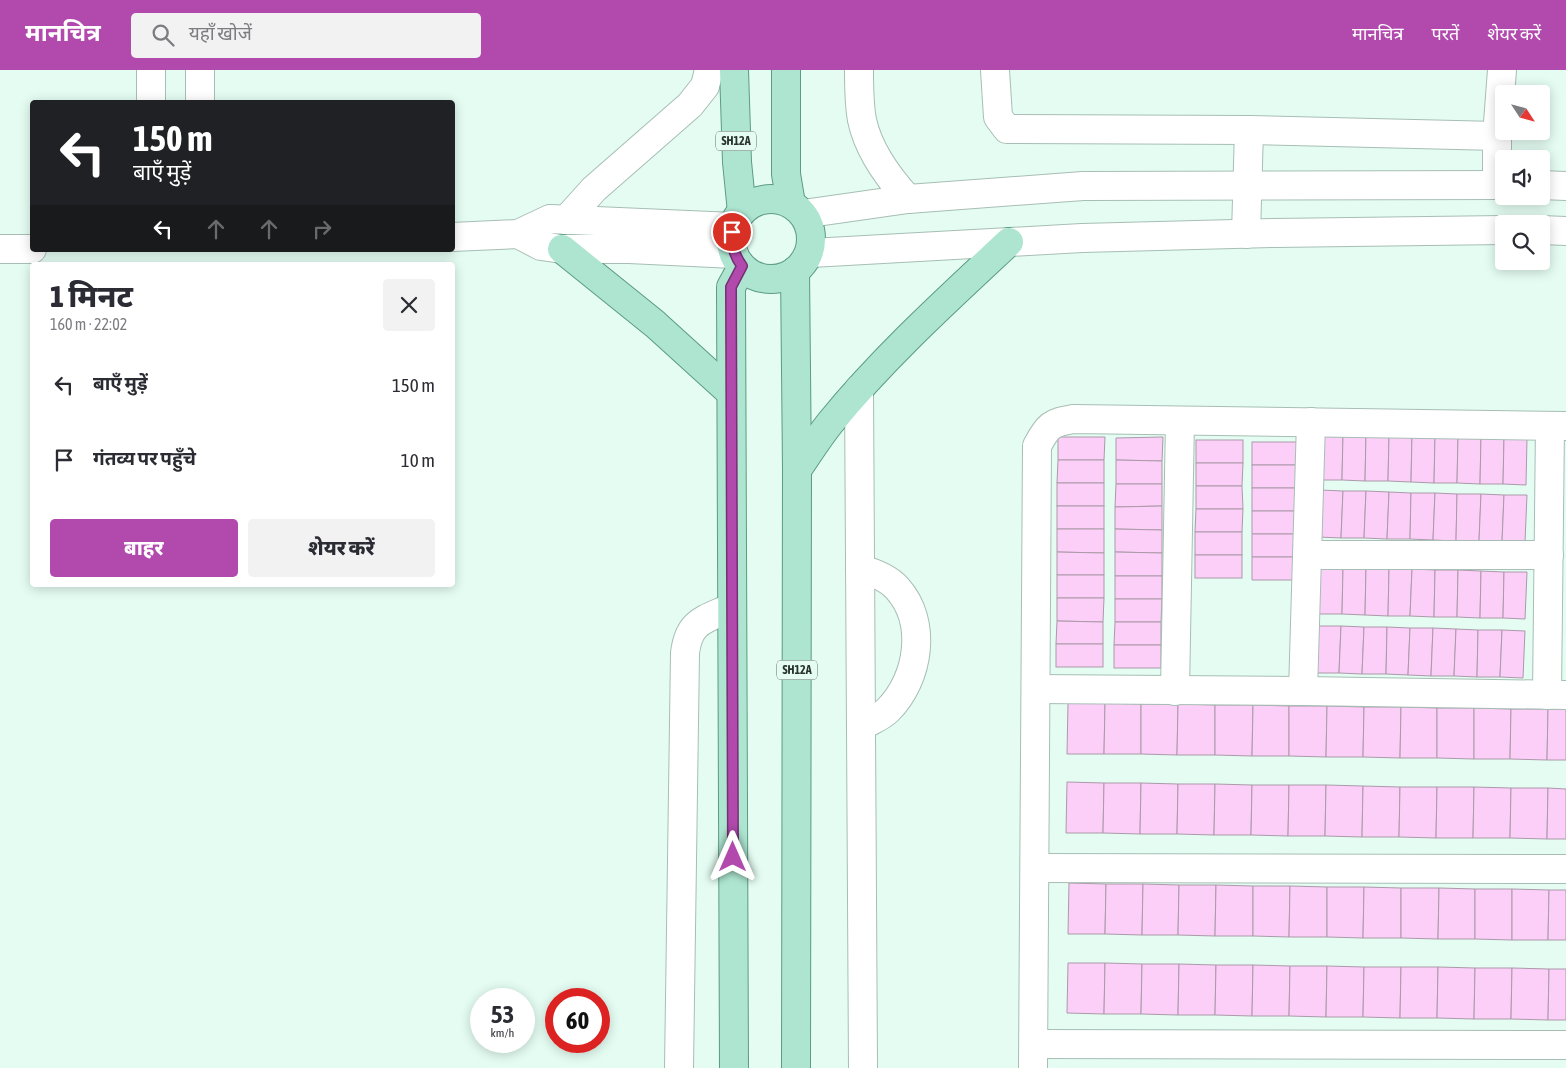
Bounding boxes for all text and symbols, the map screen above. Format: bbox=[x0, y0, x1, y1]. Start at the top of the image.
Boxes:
search box bbox=[131, 13, 481, 58]
text: मानचित्र bbox=[25, 19, 101, 46]
icon: search bbox=[149, 21, 177, 49]
text: यहाँ खोजें bbox=[189, 22, 252, 44]
text: मानचित्र bbox=[1352, 23, 1403, 44]
text: परतें bbox=[1431, 23, 1459, 44]
text: शेयर करें bbox=[1487, 23, 1541, 44]
north arrow bbox=[1495, 85, 1550, 140]
map controls bbox=[1495, 85, 1550, 270]
text: 150 m bbox=[133, 118, 212, 158]
icon: left bbox=[50, 120, 115, 185]
road number: SH12A bbox=[716, 131, 756, 150]
button: sound bbox=[1495, 150, 1550, 205]
text: बाएँ मुड़ें bbox=[133, 159, 191, 185]
pin bbox=[711, 211, 753, 253]
icon: left bbox=[149, 215, 177, 243]
icon: ahead bbox=[202, 215, 230, 243]
icon: ahead bbox=[255, 215, 283, 243]
icon: right bbox=[308, 215, 336, 243]
button: search bbox=[1495, 215, 1550, 270]
icon: arrive bbox=[718, 218, 746, 246]
text: 1 मिनट bbox=[50, 279, 133, 313]
button: close bbox=[383, 279, 435, 331]
text: 160 m · 22:02 bbox=[50, 315, 127, 333]
icon: left bbox=[50, 371, 78, 399]
text: बाएँ मुड़ें bbox=[93, 372, 148, 394]
text: 150 m bbox=[392, 374, 435, 396]
icon: arrive bbox=[50, 446, 78, 474]
text: गंतव्य पर पहुँचे bbox=[93, 447, 196, 469]
text: 10 m bbox=[401, 449, 435, 471]
button: बाहर bbox=[50, 519, 238, 577]
button: शेयर करें bbox=[248, 519, 435, 577]
road number: SH12A bbox=[777, 660, 817, 680]
position arrow bbox=[706, 830, 758, 882]
speed limit sign: 60 bbox=[545, 988, 610, 1053]
text: 53 bbox=[491, 1000, 514, 1028]
text: km/h bbox=[491, 1026, 514, 1040]

